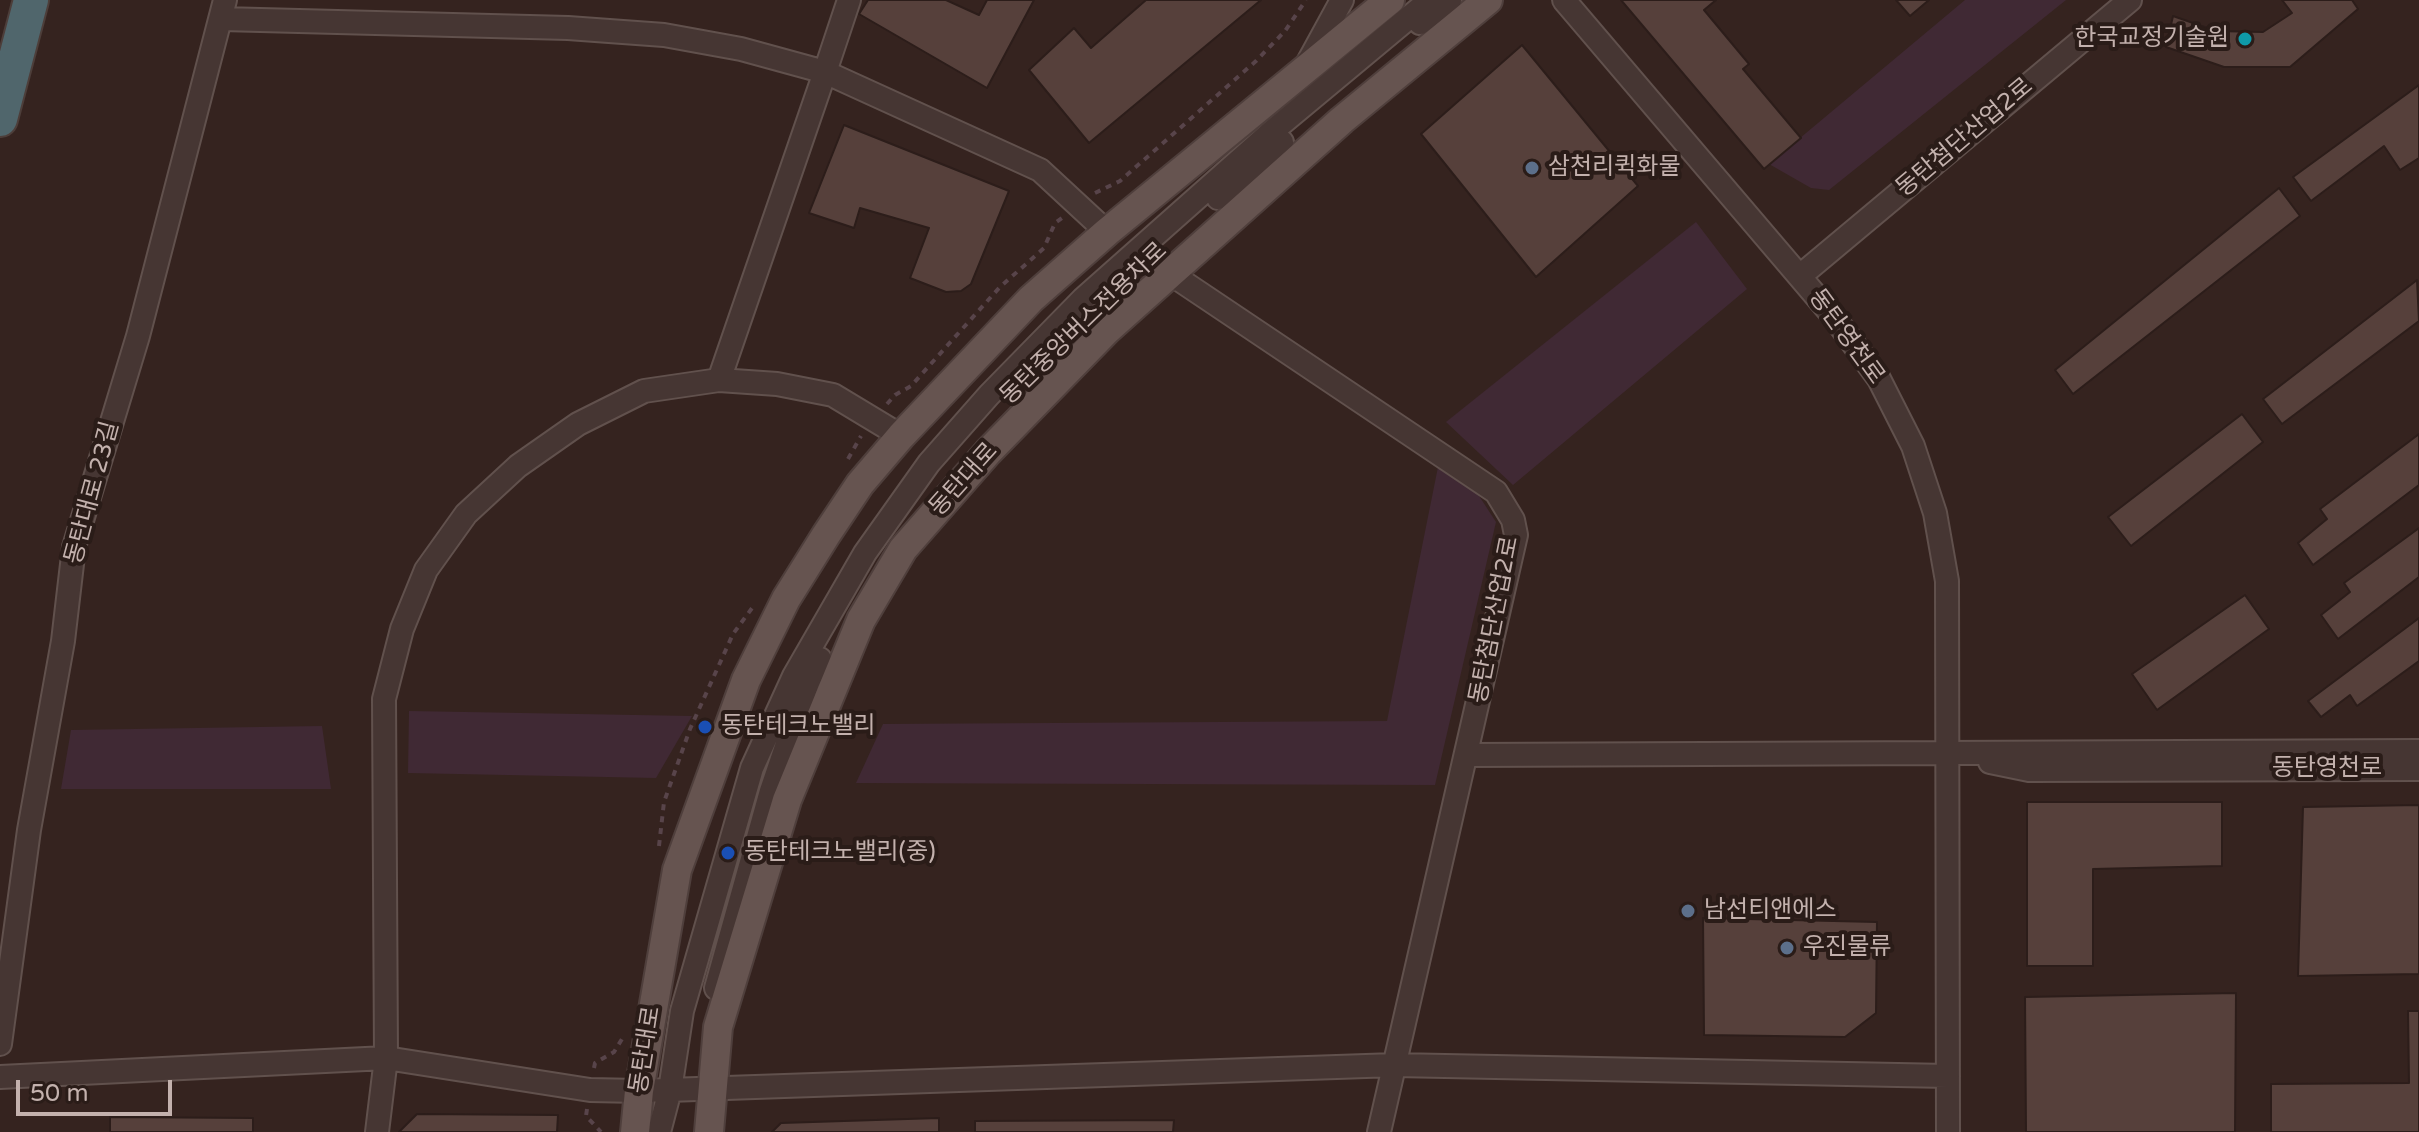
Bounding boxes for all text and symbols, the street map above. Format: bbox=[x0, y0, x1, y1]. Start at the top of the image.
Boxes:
place label: 한국교정기술원 bbox=[2074, 25, 2229, 53]
marker: 한국교정기술원 bbox=[2236, 30, 2254, 48]
street label: 동탄첨단산업2로 bbox=[1891, 72, 2039, 204]
place label: 삼천리퀵화물 bbox=[1548, 154, 1680, 182]
marker: 삼천리퀵화물 bbox=[1523, 159, 1541, 177]
street label: 동탄중앙버스전용차로 bbox=[995, 237, 1173, 411]
street label: 동탄영천로 bbox=[1802, 284, 1890, 390]
street label: 동탄대로 23길 bbox=[60, 418, 126, 568]
street label: 동탄대로 bbox=[924, 438, 1004, 522]
street label: 동탄첨단산업2로 bbox=[1465, 534, 1525, 706]
place label: 동탄테크노밸리 bbox=[721, 713, 876, 741]
marker: 동탄테크노밸리 bbox=[696, 718, 714, 736]
street label: 동탄영천로 bbox=[2272, 755, 2382, 783]
place label: 동탄테크노밸리(중) bbox=[744, 839, 936, 867]
marker: 동탄테크노밸리(중) bbox=[719, 844, 737, 862]
place label: 남선티앤에스 bbox=[1704, 897, 1836, 925]
marker: 남선티앤에스 bbox=[1679, 902, 1697, 920]
place label: 우진물류 bbox=[1803, 934, 1891, 962]
marker: 우진물류 bbox=[1778, 939, 1796, 957]
street label: 동탄대로 bbox=[625, 1004, 667, 1096]
scale bar bbox=[20, 1064, 176, 1114]
text: 50 m bbox=[30, 1079, 88, 1108]

